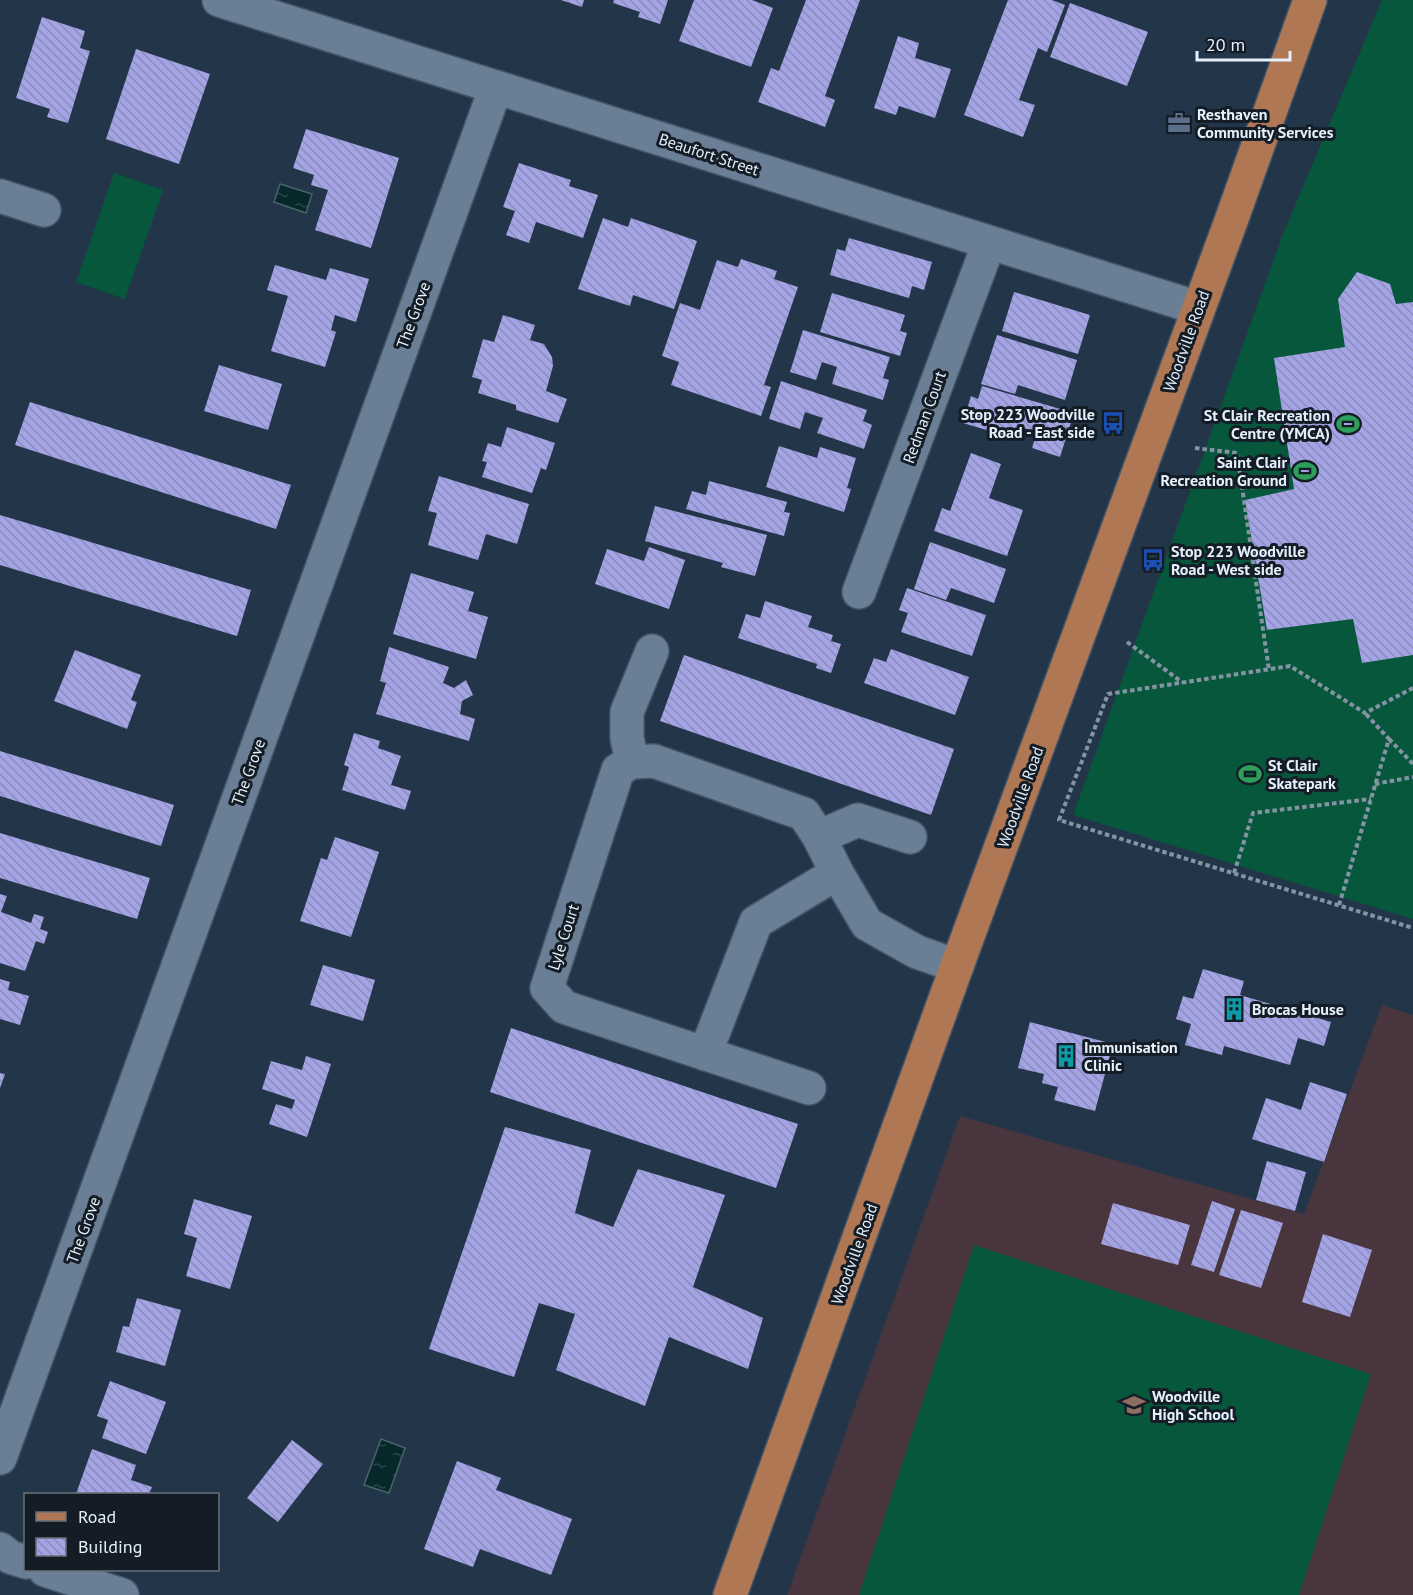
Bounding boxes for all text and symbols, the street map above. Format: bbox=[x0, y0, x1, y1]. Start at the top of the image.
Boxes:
scale bar bbox=[1197, 24, 1290, 62]
text: 20 m bbox=[1206, 33, 1245, 56]
place label: Resthaven Community Services bbox=[1197, 104, 1334, 142]
office icon: Resthaven Community Services bbox=[1166, 110, 1192, 136]
street label: Beaufort Street bbox=[656, 128, 762, 180]
street label: The Grove bbox=[392, 279, 434, 351]
street label: Woodville Road bbox=[1158, 288, 1214, 394]
street label: Redman Court bbox=[898, 368, 950, 466]
place label: Stop 223 Woodville Road - East side bbox=[961, 404, 1095, 442]
place label: St Clair Recreation Centre (YMCA) bbox=[1204, 405, 1330, 443]
bus stop icon: Stop 223 Woodville Road - East side bbox=[1100, 410, 1126, 436]
sports icon: St Clair Recreation Centre (YMCA) bbox=[1335, 411, 1361, 437]
place label: Saint Clair Recreation Ground bbox=[1161, 452, 1287, 490]
sports icon: Saint Clair Recreation Ground bbox=[1292, 458, 1318, 484]
place label: Stop 223 Woodville Road - West side bbox=[1171, 541, 1305, 579]
bus stop icon: Stop 223 Woodville Road - West side bbox=[1140, 547, 1166, 573]
street label: The Grove bbox=[227, 736, 269, 808]
street label: Woodville Road bbox=[992, 744, 1048, 850]
place label: St Clair Skatepark bbox=[1268, 755, 1336, 793]
sports icon: St Clair Skatepark bbox=[1237, 761, 1263, 787]
street label: Lyle Court bbox=[543, 901, 583, 973]
building icon: Brocas House bbox=[1221, 996, 1247, 1022]
place label: Brocas House bbox=[1252, 999, 1344, 1019]
place label: Immunisation Clinic bbox=[1084, 1037, 1178, 1075]
building icon: Immunisation Clinic bbox=[1053, 1043, 1079, 1069]
street label: The Grove bbox=[62, 1194, 104, 1266]
street label: Woodville Road bbox=[826, 1201, 882, 1307]
place label: Woodville High School bbox=[1152, 1386, 1234, 1424]
school or university icon: Woodville High School bbox=[1121, 1392, 1147, 1418]
legend bbox=[24, 1493, 219, 1571]
text: Road bbox=[78, 1505, 116, 1528]
text: Building bbox=[78, 1535, 142, 1558]

